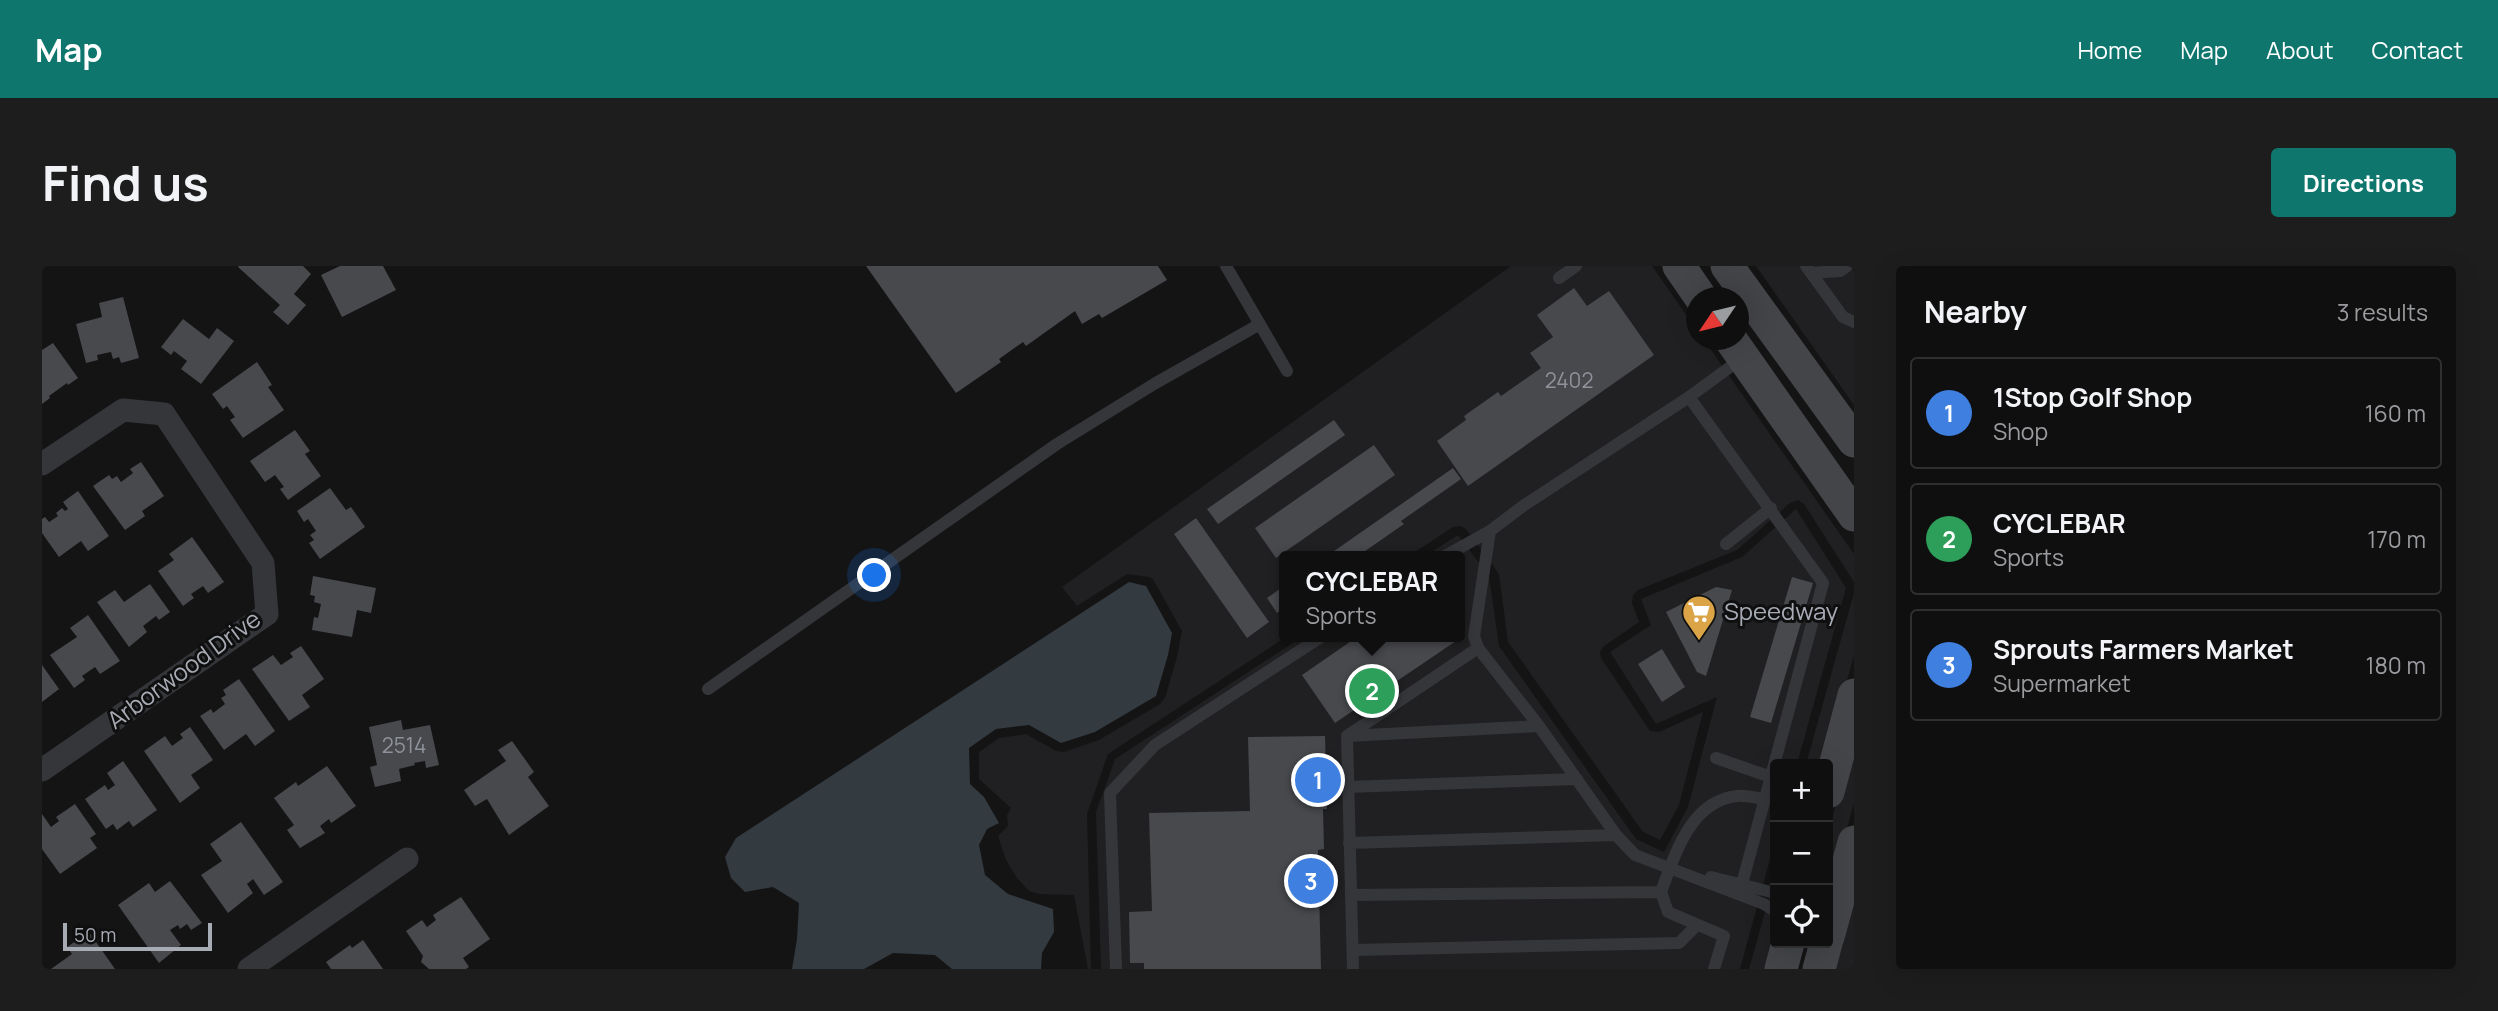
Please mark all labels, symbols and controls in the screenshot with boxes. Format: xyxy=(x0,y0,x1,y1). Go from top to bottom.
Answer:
text: Map xyxy=(35,27,103,72)
text: Home xyxy=(2077,33,2142,66)
text: Map xyxy=(2180,33,2228,66)
text: About xyxy=(2266,33,2334,66)
text: Contact xyxy=(2372,33,2463,66)
button: Directions xyxy=(2271,148,2456,217)
text: Find us xyxy=(42,149,209,216)
north arrow xyxy=(1686,287,1749,350)
text: Nearby xyxy=(1924,291,2027,332)
text: 3 results xyxy=(2337,296,2428,328)
house number: 2402 xyxy=(1545,366,1593,394)
text: 1Stop Golf Shop xyxy=(1993,379,2192,415)
text: 1 xyxy=(1944,397,1954,429)
text: 160 m xyxy=(2365,397,2426,429)
text: Shop xyxy=(1993,415,2048,447)
text: CYCLEBAR xyxy=(1993,505,2126,541)
text: 2 xyxy=(1942,523,1956,555)
text: 170 m xyxy=(2367,523,2426,555)
text: Sports xyxy=(1993,541,2064,573)
popup xyxy=(1279,551,1465,642)
your location xyxy=(857,558,891,592)
text: CYCLEBAR xyxy=(1306,563,1438,599)
supermarket icon: Speedway xyxy=(1680,593,1718,642)
place label: Speedway xyxy=(1724,594,1839,627)
text: Sports xyxy=(1306,599,1377,631)
street label: Arborwood Drive xyxy=(100,602,267,736)
text: Sprouts Farmers Market xyxy=(1993,631,2294,667)
text: 3 xyxy=(1942,649,1956,681)
text: 180 m xyxy=(2366,649,2426,681)
pin: 2 xyxy=(1349,665,1395,717)
text: Supermarket xyxy=(1993,667,2131,699)
house number: 2514 xyxy=(382,731,426,759)
pin: 1 xyxy=(1295,754,1341,806)
map controls xyxy=(1770,759,1833,948)
button: + xyxy=(1770,759,1833,822)
button: − xyxy=(1770,822,1833,885)
pin: 3 xyxy=(1288,855,1334,907)
button: locate xyxy=(1770,885,1833,948)
scale bar xyxy=(63,920,212,952)
text: 50 m xyxy=(74,922,116,948)

